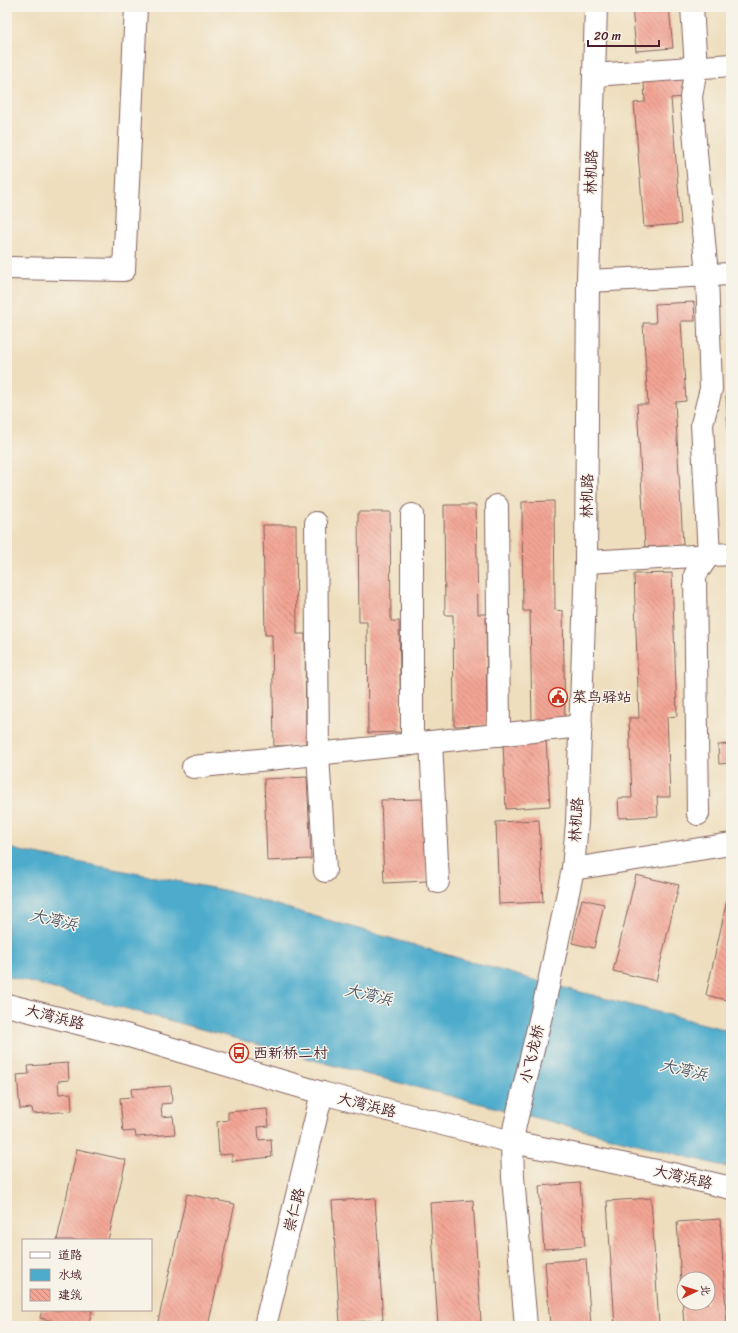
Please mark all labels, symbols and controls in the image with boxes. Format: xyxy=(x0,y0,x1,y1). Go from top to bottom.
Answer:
scale bar xyxy=(588,22,659,48)
text: 20 m xyxy=(594,25,621,47)
street label: 林机路 xyxy=(577,149,605,195)
street label: 林机路 xyxy=(574,473,600,519)
place label: 菜鸟驿站 xyxy=(572,684,632,710)
public building icon: 菜鸟驿站 xyxy=(547,686,569,708)
street label: 林机路 xyxy=(561,797,591,843)
water label: 大湾浜 xyxy=(27,900,82,939)
water label: 大湾浜 xyxy=(342,975,397,1014)
street label: 大湾浜路 xyxy=(23,997,87,1037)
street label: 小飞龙桥 xyxy=(513,1022,551,1086)
place label: 西新桥二村 xyxy=(253,1040,328,1066)
bus stop icon: 西新桥二村 xyxy=(228,1042,250,1064)
water label: 大湾浜 xyxy=(657,1050,712,1089)
street label: 大湾浜路 xyxy=(335,1085,399,1125)
street label: 大湾浜路 xyxy=(651,1158,715,1196)
street label: 崇仁路 xyxy=(276,1185,312,1235)
legend xyxy=(22,1239,152,1311)
text: 道路 xyxy=(58,1244,82,1266)
text: 水域 xyxy=(58,1264,82,1286)
north arrow xyxy=(676,1271,716,1311)
text: 建筑 xyxy=(58,1284,82,1306)
text: 北 xyxy=(696,1284,715,1296)

